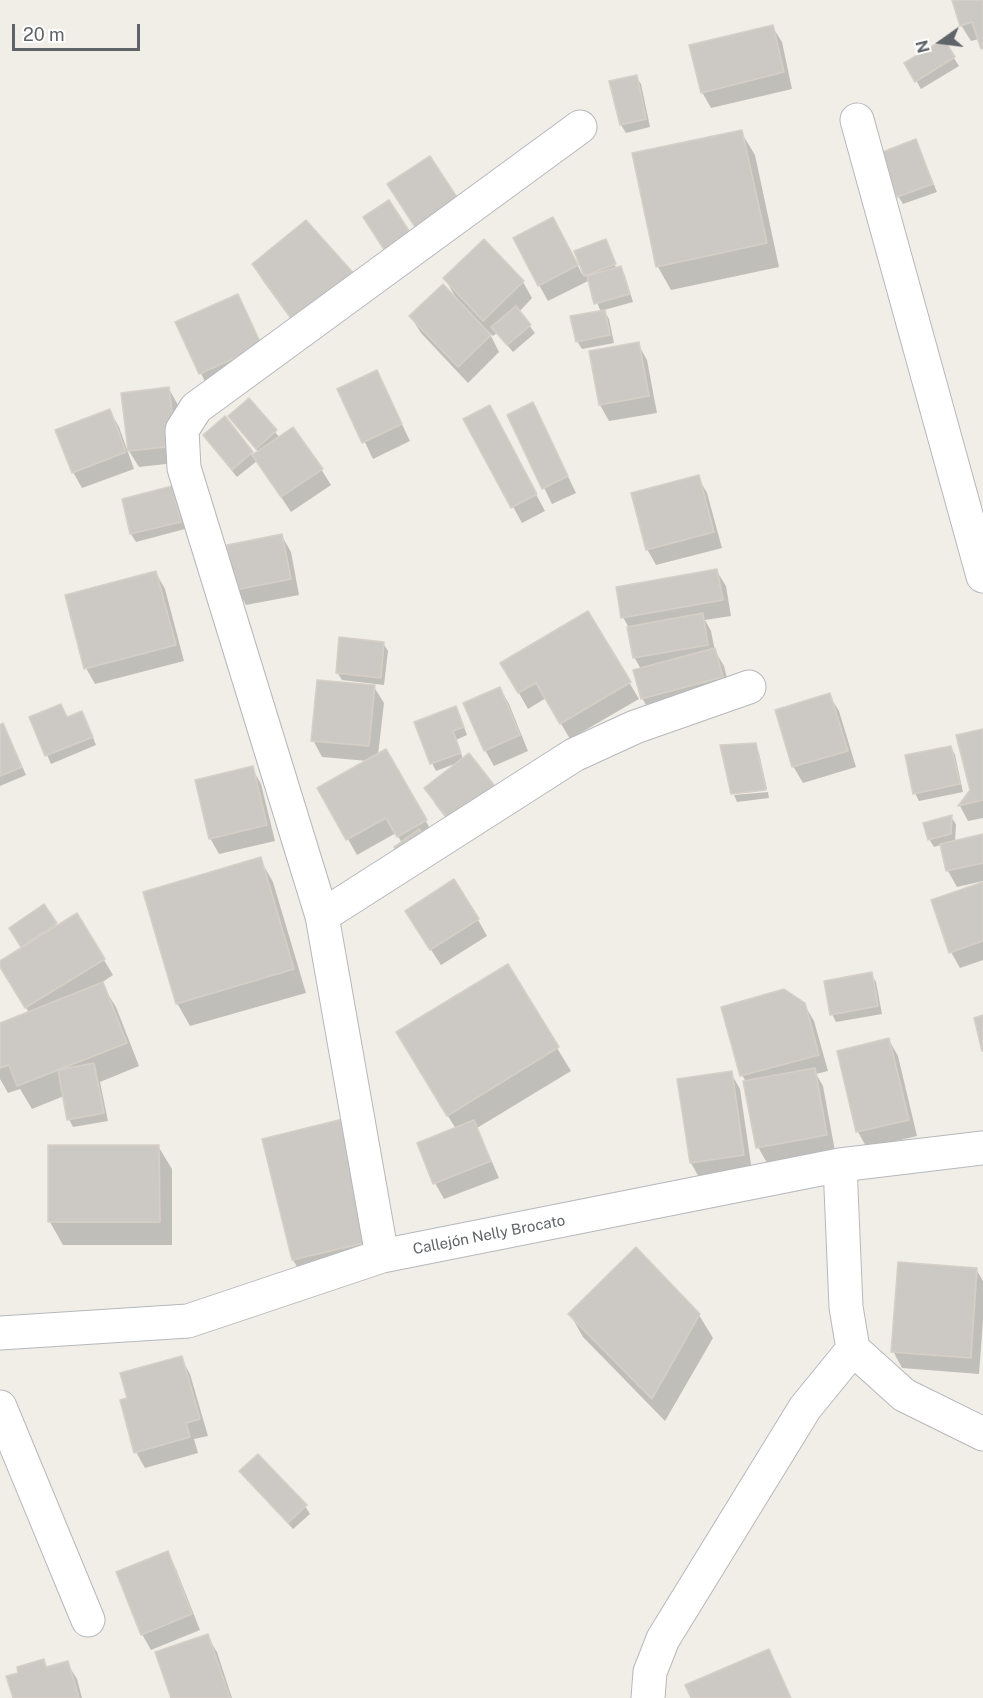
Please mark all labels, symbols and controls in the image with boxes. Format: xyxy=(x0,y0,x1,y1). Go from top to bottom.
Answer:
scale bar xyxy=(15,12,142,50)
north arrow xyxy=(911,12,971,72)
text: 20 m xyxy=(23,24,65,45)
text: N xyxy=(912,38,934,55)
street label: Callejón Nelly Brocato xyxy=(411,1211,567,1259)

